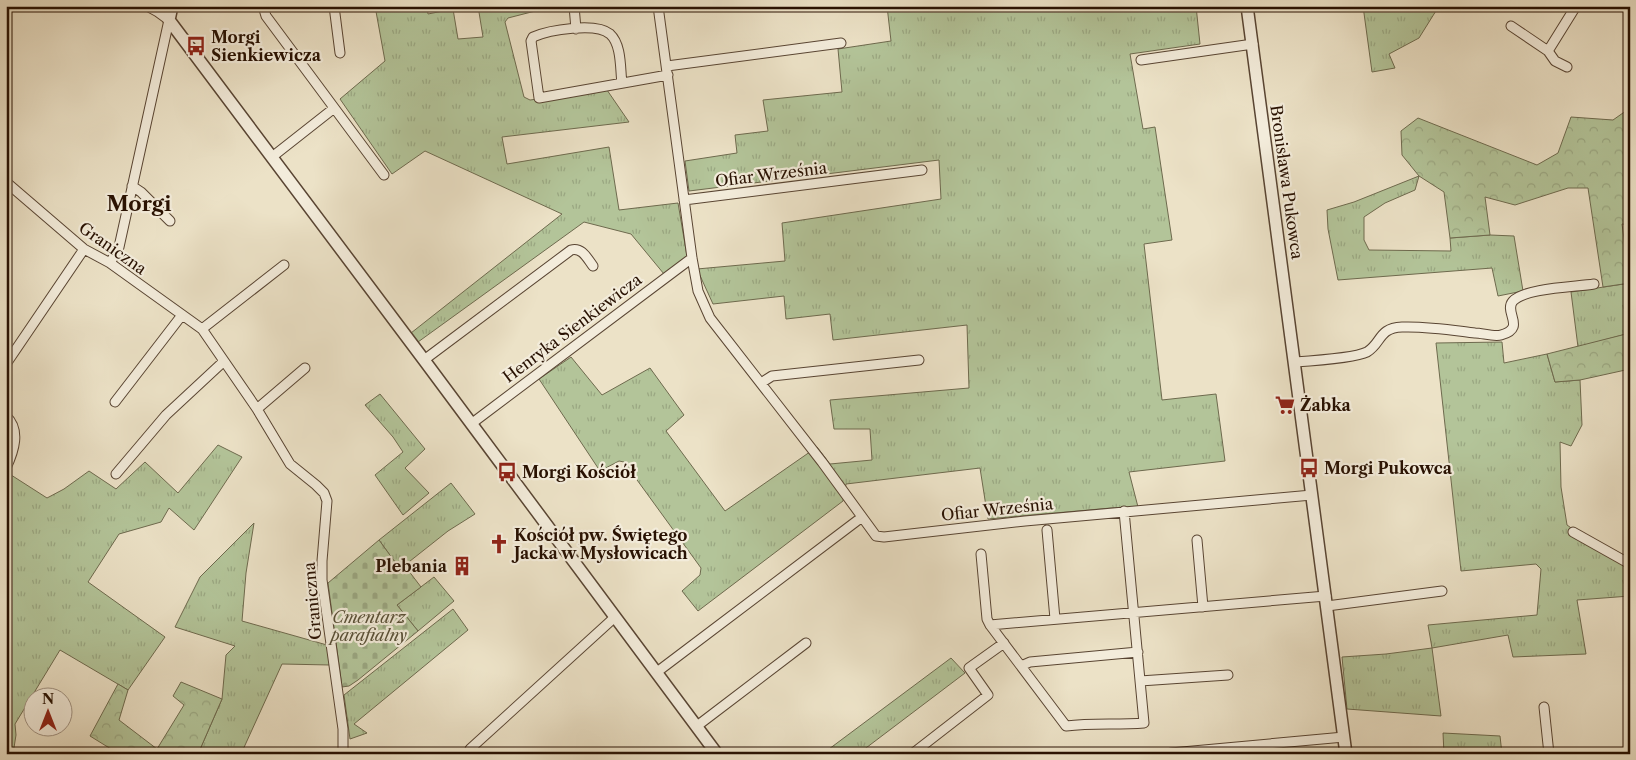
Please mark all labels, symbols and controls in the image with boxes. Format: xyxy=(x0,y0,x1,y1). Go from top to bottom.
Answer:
place label: Morgi Sienkiewicza xyxy=(211,27,322,65)
bus stop icon: Morgi Sienkiewicza xyxy=(185,35,207,57)
street label: Bronisława Pukowca xyxy=(1266,104,1308,261)
street label: Ofiar Września xyxy=(714,157,829,191)
district label: Morgi xyxy=(107,191,172,216)
street label: Graniczna xyxy=(75,217,151,279)
street label: Henryka Sienkiewicza xyxy=(499,269,646,387)
supermarket icon: Żabka xyxy=(1274,394,1296,416)
place label: Żabka xyxy=(1300,395,1352,415)
bus stop icon: Morgi Pukowca xyxy=(1298,457,1320,479)
place label: Morgi Pukowca xyxy=(1324,458,1453,478)
bus stop icon: Morgi Kościół xyxy=(496,461,518,483)
place label: Morgi Kościół xyxy=(522,462,636,482)
street label: Ofiar Września xyxy=(940,493,1055,525)
place label: Kościół pw. Świętego Jacka w Mysłowicach xyxy=(511,525,688,563)
church icon: Kościół pw. Świętego Jacka w Mysłowicach xyxy=(488,533,510,555)
building icon: Plebania xyxy=(451,555,473,577)
place label: Plebania xyxy=(375,556,448,576)
street label: Graniczna xyxy=(299,561,325,641)
park label: Cmentarz parafialny xyxy=(327,607,407,645)
north arrow xyxy=(22,688,72,738)
text: N xyxy=(42,690,54,708)

